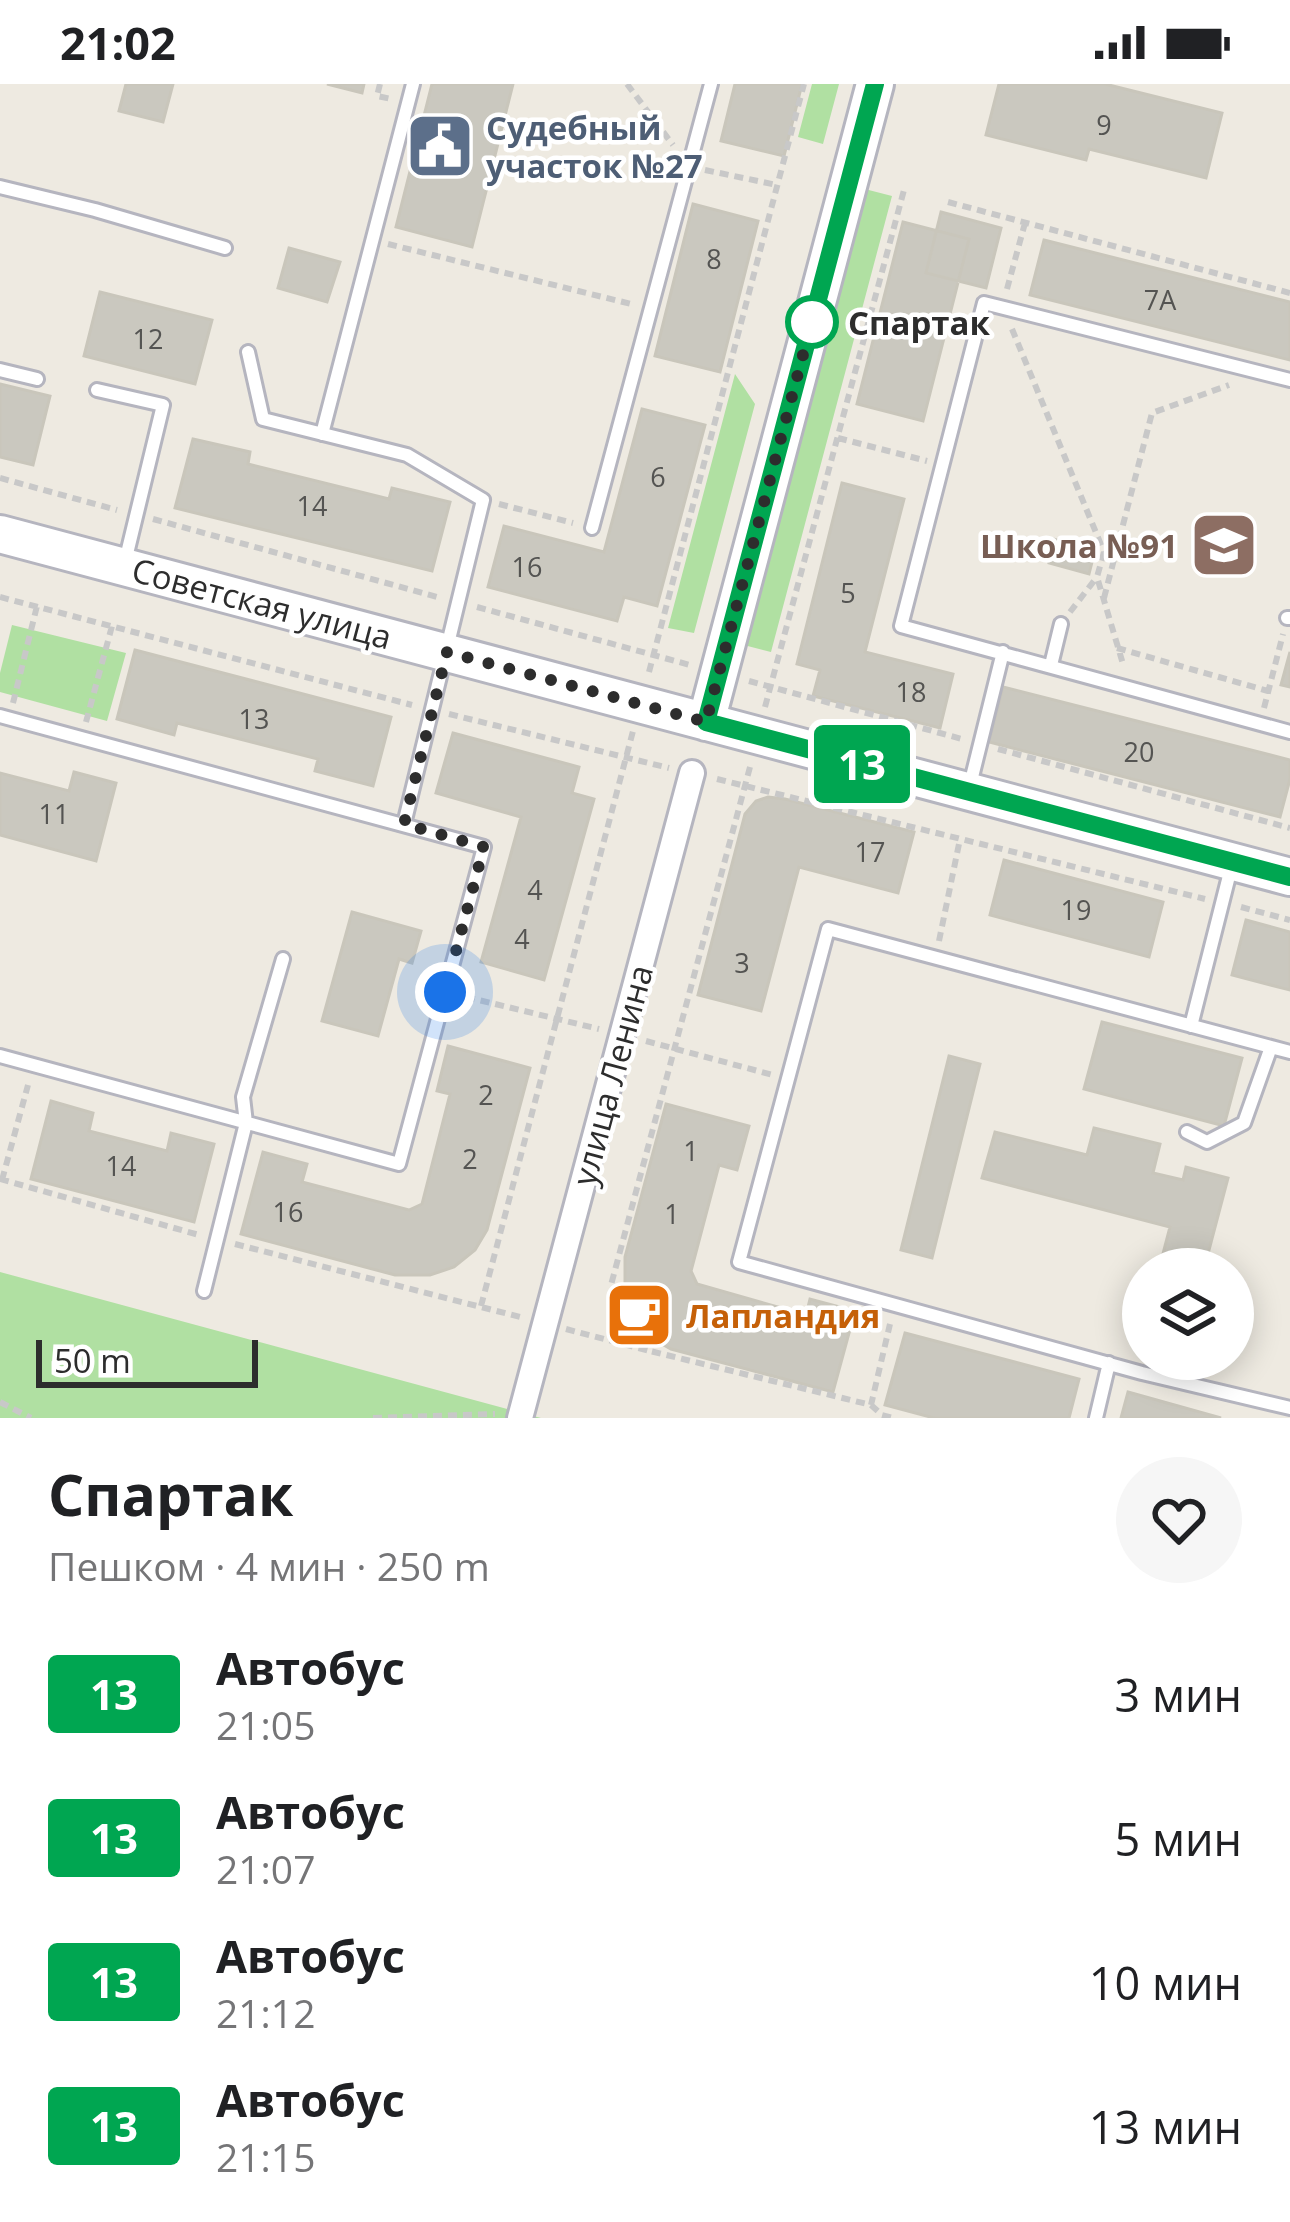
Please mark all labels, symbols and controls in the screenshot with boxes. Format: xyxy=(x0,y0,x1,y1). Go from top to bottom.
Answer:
text: 21:02 xyxy=(60,12,176,73)
place label: Судебный участок №27 xyxy=(486,105,703,188)
house number: 9 xyxy=(1096,106,1112,143)
public building icon: Судебный участок №27 xyxy=(405,111,475,181)
house number: 8 xyxy=(706,240,722,277)
house number: 7А xyxy=(1144,281,1177,318)
marker: Спартак xyxy=(787,297,837,347)
place label: Спартак xyxy=(848,300,991,345)
house number: 12 xyxy=(133,320,163,357)
house number: 6 xyxy=(650,458,666,495)
house number: 14 xyxy=(297,487,327,524)
school or university icon: Школа №91 xyxy=(1189,510,1259,580)
place label: Школа №91 xyxy=(980,523,1178,568)
street label: Советская улица xyxy=(127,547,397,659)
house number: 16 xyxy=(512,548,542,585)
house number: 5 xyxy=(840,574,856,611)
house number: 18 xyxy=(896,673,926,710)
house number: 13 xyxy=(239,700,269,737)
line badge: 13 xyxy=(808,725,916,803)
house number: 20 xyxy=(1124,733,1154,770)
text: 13 xyxy=(838,735,886,792)
house number: 11 xyxy=(39,795,69,832)
house number: 17 xyxy=(855,833,885,870)
house number: 4 xyxy=(527,871,543,908)
house number: 19 xyxy=(1061,891,1091,928)
house number: 4 xyxy=(514,920,530,957)
house number: 3 xyxy=(734,944,750,981)
street label: улица Ленина xyxy=(561,960,663,1190)
your location xyxy=(415,962,475,1022)
house number: 2 xyxy=(478,1076,494,1113)
house number: 1 xyxy=(683,1132,699,1169)
house number: 2 xyxy=(462,1140,478,1177)
house number: 14 xyxy=(106,1147,136,1184)
house number: 16 xyxy=(273,1193,303,1230)
house number: 1 xyxy=(664,1195,680,1232)
map controls xyxy=(1122,1248,1254,1380)
button: layers xyxy=(1122,1248,1254,1380)
cafe icon: Лапландия xyxy=(604,1280,674,1350)
place label: Лапландия xyxy=(686,1293,880,1338)
scale bar xyxy=(36,1334,258,1387)
text: 50 m xyxy=(54,1338,131,1383)
text: Спартак xyxy=(48,1455,293,1533)
button: heart xyxy=(1116,1457,1242,1583)
text: Пешком · 4 мин · 250 m xyxy=(48,1539,490,1592)
text: Автобус xyxy=(216,1637,405,1698)
text: 3 мин xyxy=(1114,1664,1242,1725)
text: 13 xyxy=(90,1665,138,1722)
text: 21:05 xyxy=(216,1698,315,1751)
text: Автобус xyxy=(216,1781,405,1842)
text: 5 мин xyxy=(1114,1808,1242,1869)
text: 13 xyxy=(90,1809,138,1866)
text: 21:07 xyxy=(216,1842,315,1895)
text: Автобус xyxy=(216,1925,405,1986)
text: 10 мин xyxy=(1089,1952,1242,2013)
text: 13 xyxy=(90,1953,138,2010)
text: 21:12 xyxy=(216,1986,315,2039)
text: Автобус xyxy=(216,2069,405,2130)
text: 13 мин xyxy=(1089,2096,1242,2157)
text: 13 xyxy=(90,2097,138,2154)
text: 21:15 xyxy=(216,2130,315,2183)

